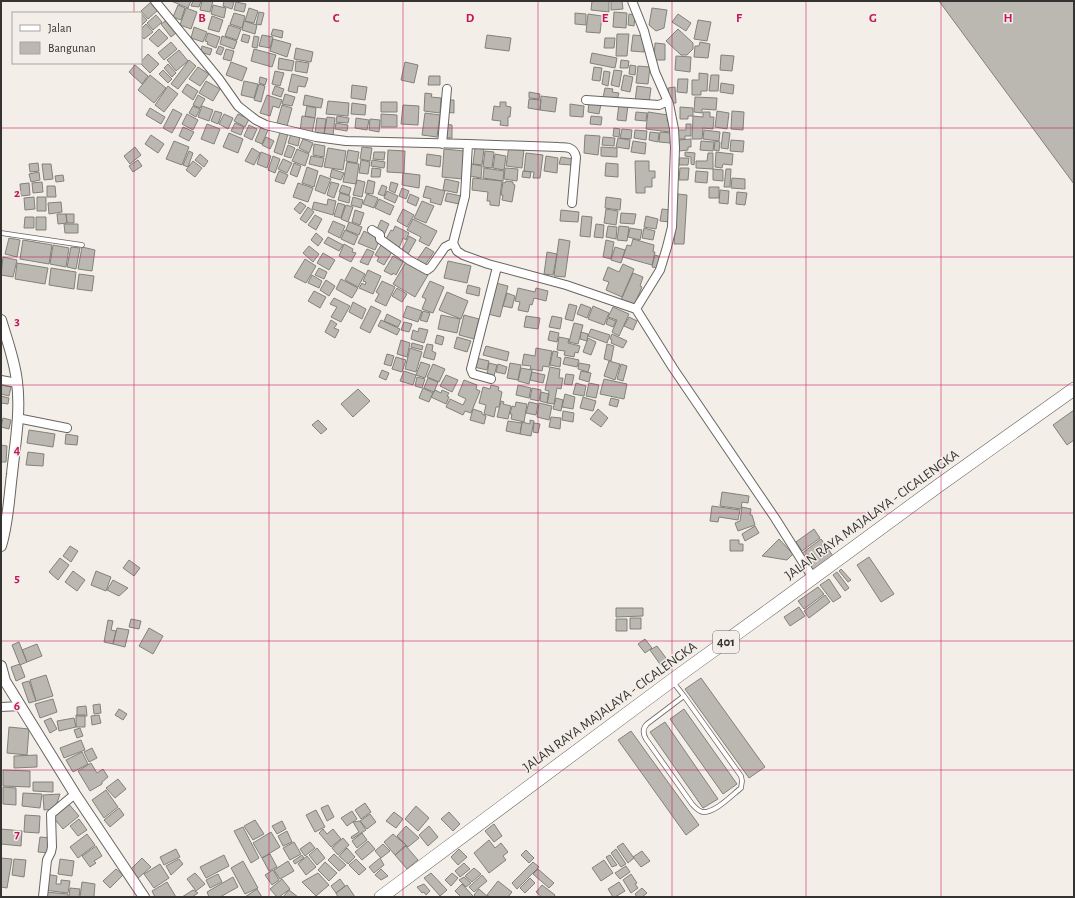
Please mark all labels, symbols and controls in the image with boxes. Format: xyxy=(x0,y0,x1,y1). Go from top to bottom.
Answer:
legend xyxy=(12,12,142,64)
text: B xyxy=(198,12,206,25)
text: C xyxy=(333,12,340,25)
text: D xyxy=(466,12,475,25)
text: E xyxy=(602,12,609,25)
text: F xyxy=(736,12,743,25)
text: G xyxy=(869,12,877,25)
text: H xyxy=(1003,12,1013,25)
text: Jalan xyxy=(48,22,72,34)
text: Bangunan xyxy=(48,42,96,54)
text: 2 xyxy=(14,187,20,200)
text: 3 xyxy=(14,315,20,328)
text: 4 xyxy=(14,444,21,457)
street label: JALAN RAYA MAJALAYA - CICALENGKA xyxy=(782,447,962,583)
text: 5 xyxy=(14,572,20,585)
road number: 401 xyxy=(713,631,739,653)
street label: JALAN RAYA MAJALAYA - CICALENGKA xyxy=(520,639,700,775)
text: 6 xyxy=(14,700,20,713)
text: 7 xyxy=(14,828,20,841)

